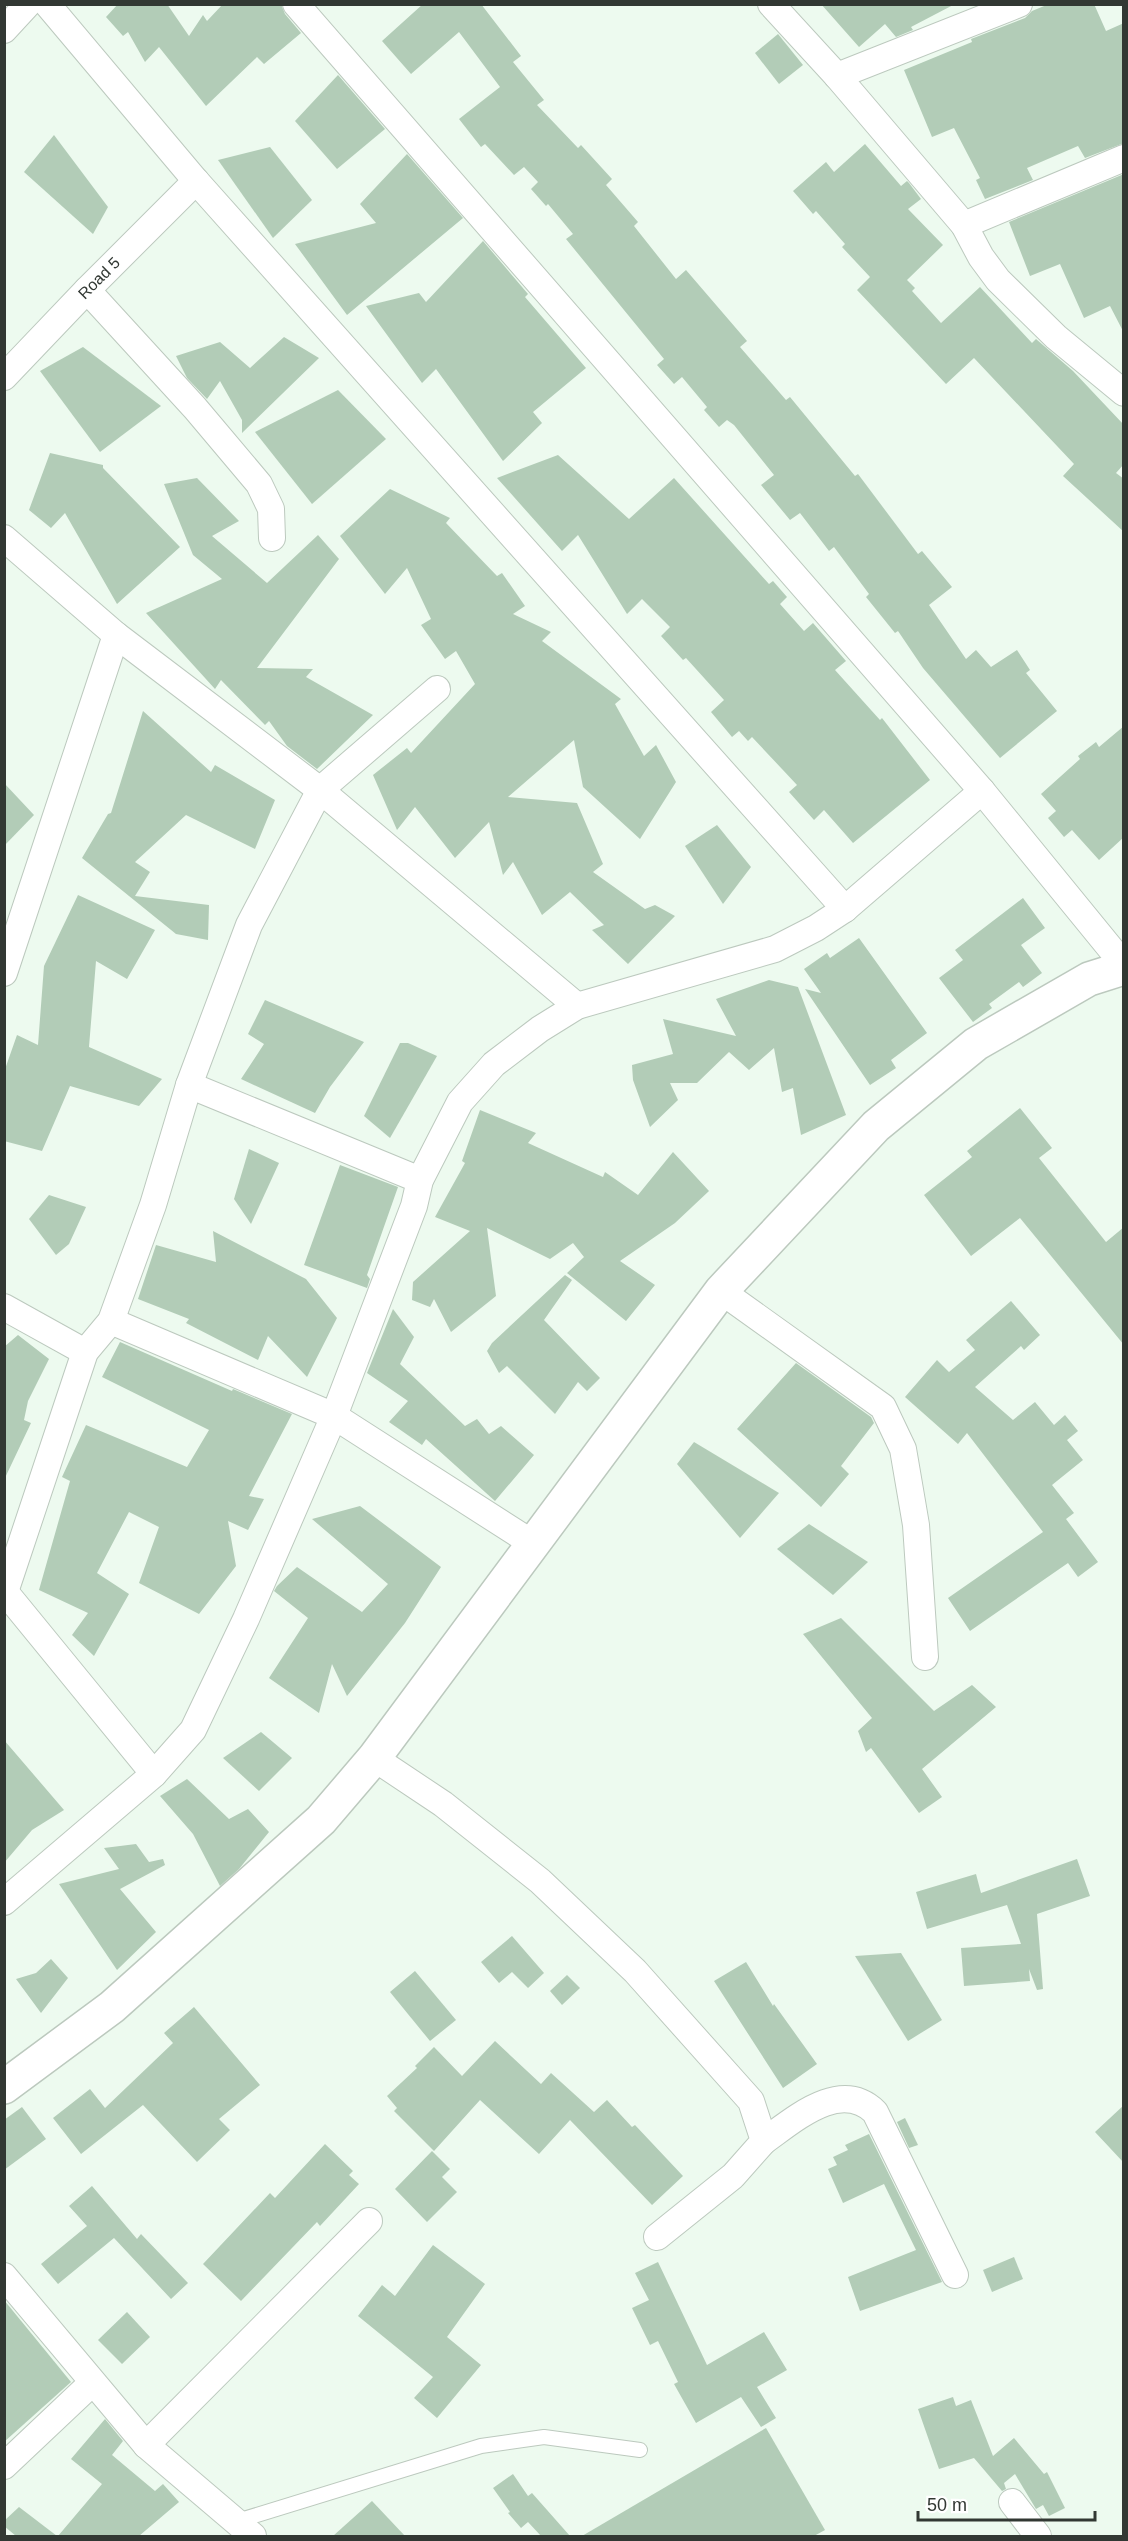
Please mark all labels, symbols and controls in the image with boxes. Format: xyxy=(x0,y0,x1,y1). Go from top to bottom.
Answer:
street label: Road 5 xyxy=(75,254,123,302)
scale bar xyxy=(918,2484,1095,2522)
text: 50 m xyxy=(927,2495,967,2515)

